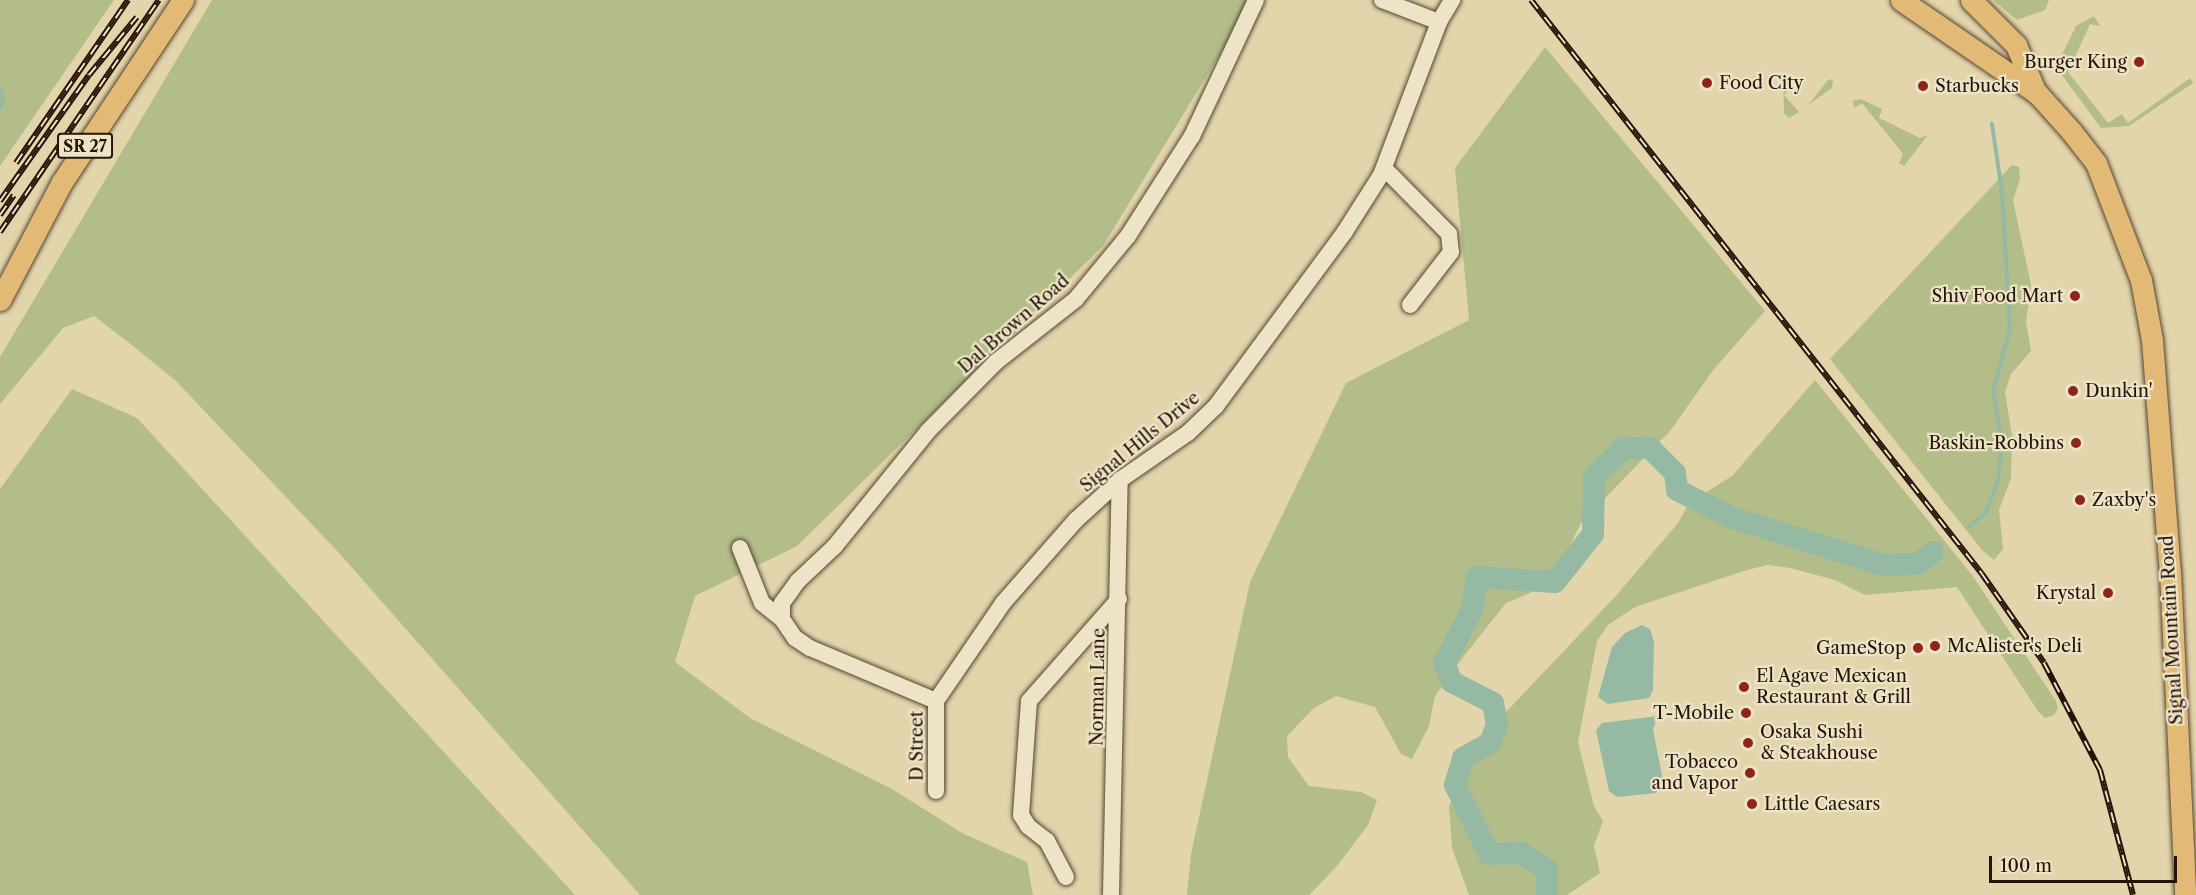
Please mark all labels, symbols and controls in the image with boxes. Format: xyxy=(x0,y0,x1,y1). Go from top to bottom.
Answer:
place label: Burger King xyxy=(2024,51,2127,73)
marker: Burger King xyxy=(2132,55,2146,69)
place label: Food City xyxy=(1719,72,1804,94)
place label: Starbucks xyxy=(1935,75,2019,97)
marker: Food City xyxy=(1700,76,1714,90)
marker: Starbucks xyxy=(1916,79,1930,93)
road number: SR 27 xyxy=(56,133,113,159)
street label: Dal Brown Road xyxy=(954,270,1074,378)
place label: Shiv Food Mart xyxy=(1931,285,2063,307)
marker: Shiv Food Mart xyxy=(2068,289,2082,303)
place label: Dunkin' xyxy=(2085,380,2153,402)
marker: Dunkin' xyxy=(2066,384,2080,398)
street label: Signal Hills Drive xyxy=(1076,387,1204,497)
place label: Baskin-Robbins xyxy=(1928,432,2064,454)
marker: Baskin-Robbins xyxy=(2069,436,2083,450)
place label: Zaxby's xyxy=(2092,489,2156,511)
marker: Zaxby's xyxy=(2073,493,2087,507)
street label: Signal Mountain Road xyxy=(2156,535,2188,725)
place label: Krystal xyxy=(2036,582,2096,604)
marker: Krystal xyxy=(2101,586,2115,600)
street label: Norman Lane xyxy=(1086,628,1110,746)
place label: McAlister's Deli xyxy=(1947,635,2082,657)
place label: GameStop xyxy=(1816,637,1906,659)
marker: McAlister's Deli xyxy=(1928,639,1942,653)
marker: GameStop xyxy=(1911,641,1925,655)
place label: El Agave Mexican Restaurant & Grill xyxy=(1756,666,1911,708)
marker: El Agave Mexican Restaurant & Grill xyxy=(1737,680,1751,694)
place label: T-Mobile xyxy=(1653,702,1734,724)
marker: T-Mobile xyxy=(1739,706,1753,720)
street label: D Street xyxy=(906,711,928,781)
place label: Osaka Sushi & Steakhouse xyxy=(1760,722,1878,764)
marker: Osaka Sushi & Steakhouse xyxy=(1741,736,1755,750)
place label: Tobacco and Vapor xyxy=(1651,752,1738,795)
marker: Tobacco and Vapor xyxy=(1743,766,1757,780)
place label: Little Caesars xyxy=(1764,793,1880,815)
marker: Little Caesars xyxy=(1745,797,1759,811)
scale bar xyxy=(1992,844,2180,882)
text: 100 m xyxy=(2000,855,2052,877)

